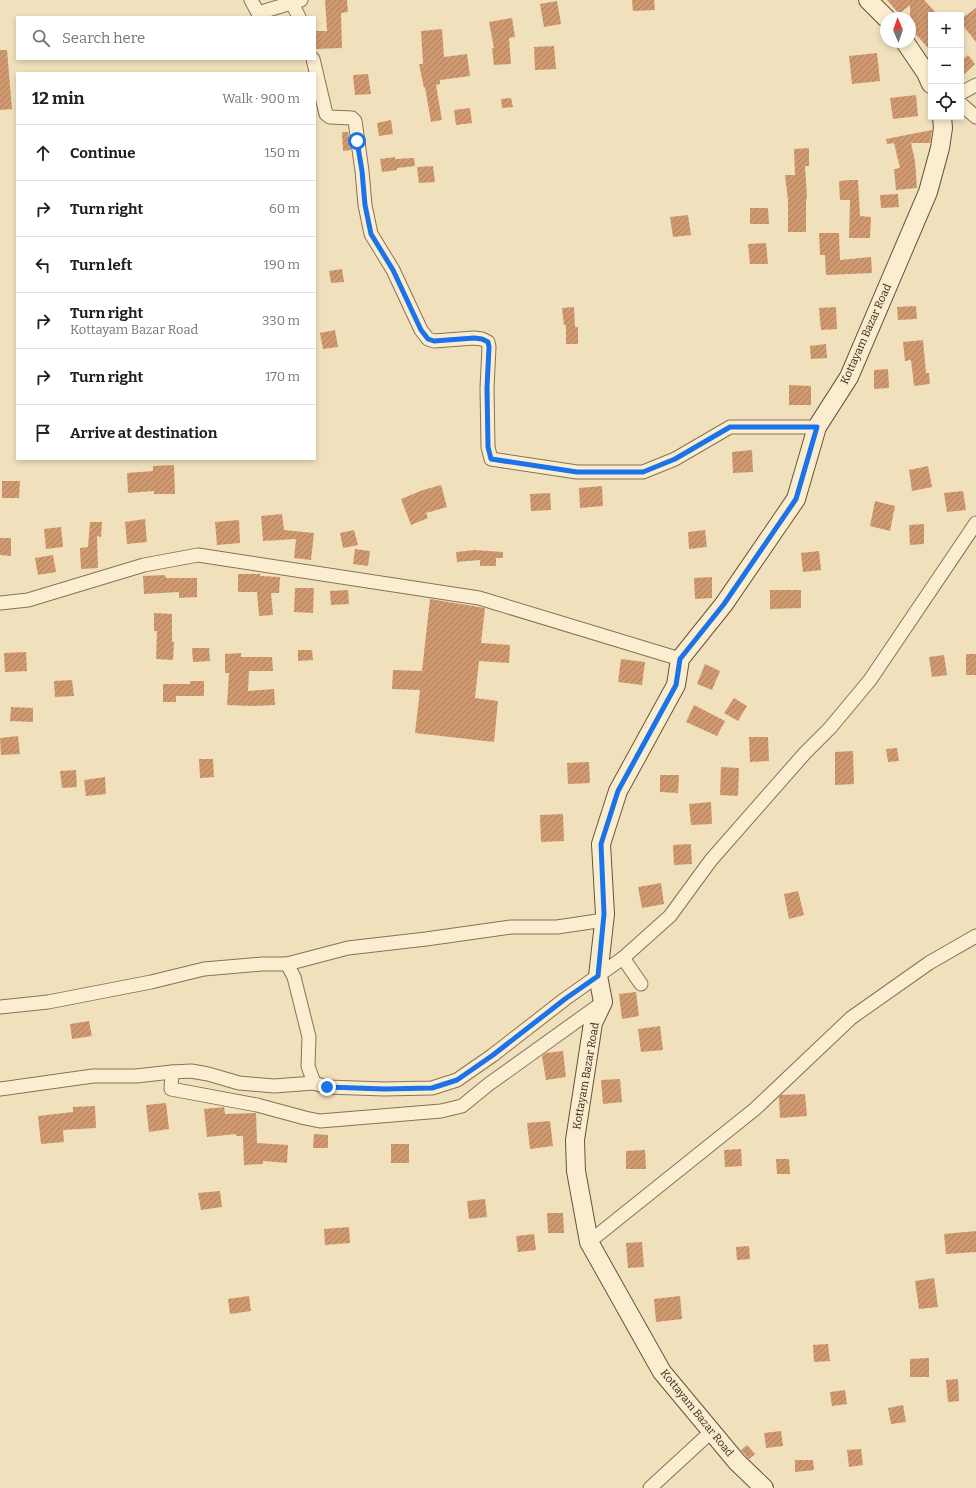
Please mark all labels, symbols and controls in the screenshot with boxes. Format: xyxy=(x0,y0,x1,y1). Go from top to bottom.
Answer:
north arrow xyxy=(880,12,916,48)
map controls xyxy=(928,12,964,120)
button: + xyxy=(928,12,964,48)
search box xyxy=(16,16,316,60)
icon: search xyxy=(30,27,52,49)
text: Search here xyxy=(62,29,145,47)
button: − xyxy=(928,48,964,84)
button: locate xyxy=(928,84,964,120)
text: 12 min xyxy=(32,88,85,109)
text: Walk · 900 m xyxy=(222,91,300,106)
route start xyxy=(348,132,366,150)
icon: ahead xyxy=(32,142,54,164)
text: Continue xyxy=(70,144,136,162)
text: 150 m xyxy=(264,145,300,160)
icon: right xyxy=(32,198,54,220)
text: Turn right xyxy=(70,200,143,218)
text: 60 m xyxy=(269,201,300,216)
icon: left xyxy=(32,254,54,276)
text: Turn left xyxy=(70,256,132,274)
text: 190 m xyxy=(264,257,300,272)
street label: Kottayam Bazar Road xyxy=(838,281,894,386)
text: Turn right xyxy=(70,304,143,322)
icon: right xyxy=(32,310,54,332)
text: 330 m xyxy=(262,313,300,328)
text: Kottayam Bazar Road xyxy=(70,322,198,337)
icon: right xyxy=(32,366,54,388)
text: Turn right xyxy=(70,368,143,386)
text: 170 m xyxy=(265,369,300,384)
icon: arrive xyxy=(32,422,54,444)
text: Arrive at destination xyxy=(70,424,217,442)
street label: Kottayam Bazar Road xyxy=(570,1021,602,1131)
route end xyxy=(318,1078,336,1096)
street label: Kottayam Bazar Road xyxy=(658,1367,737,1460)

